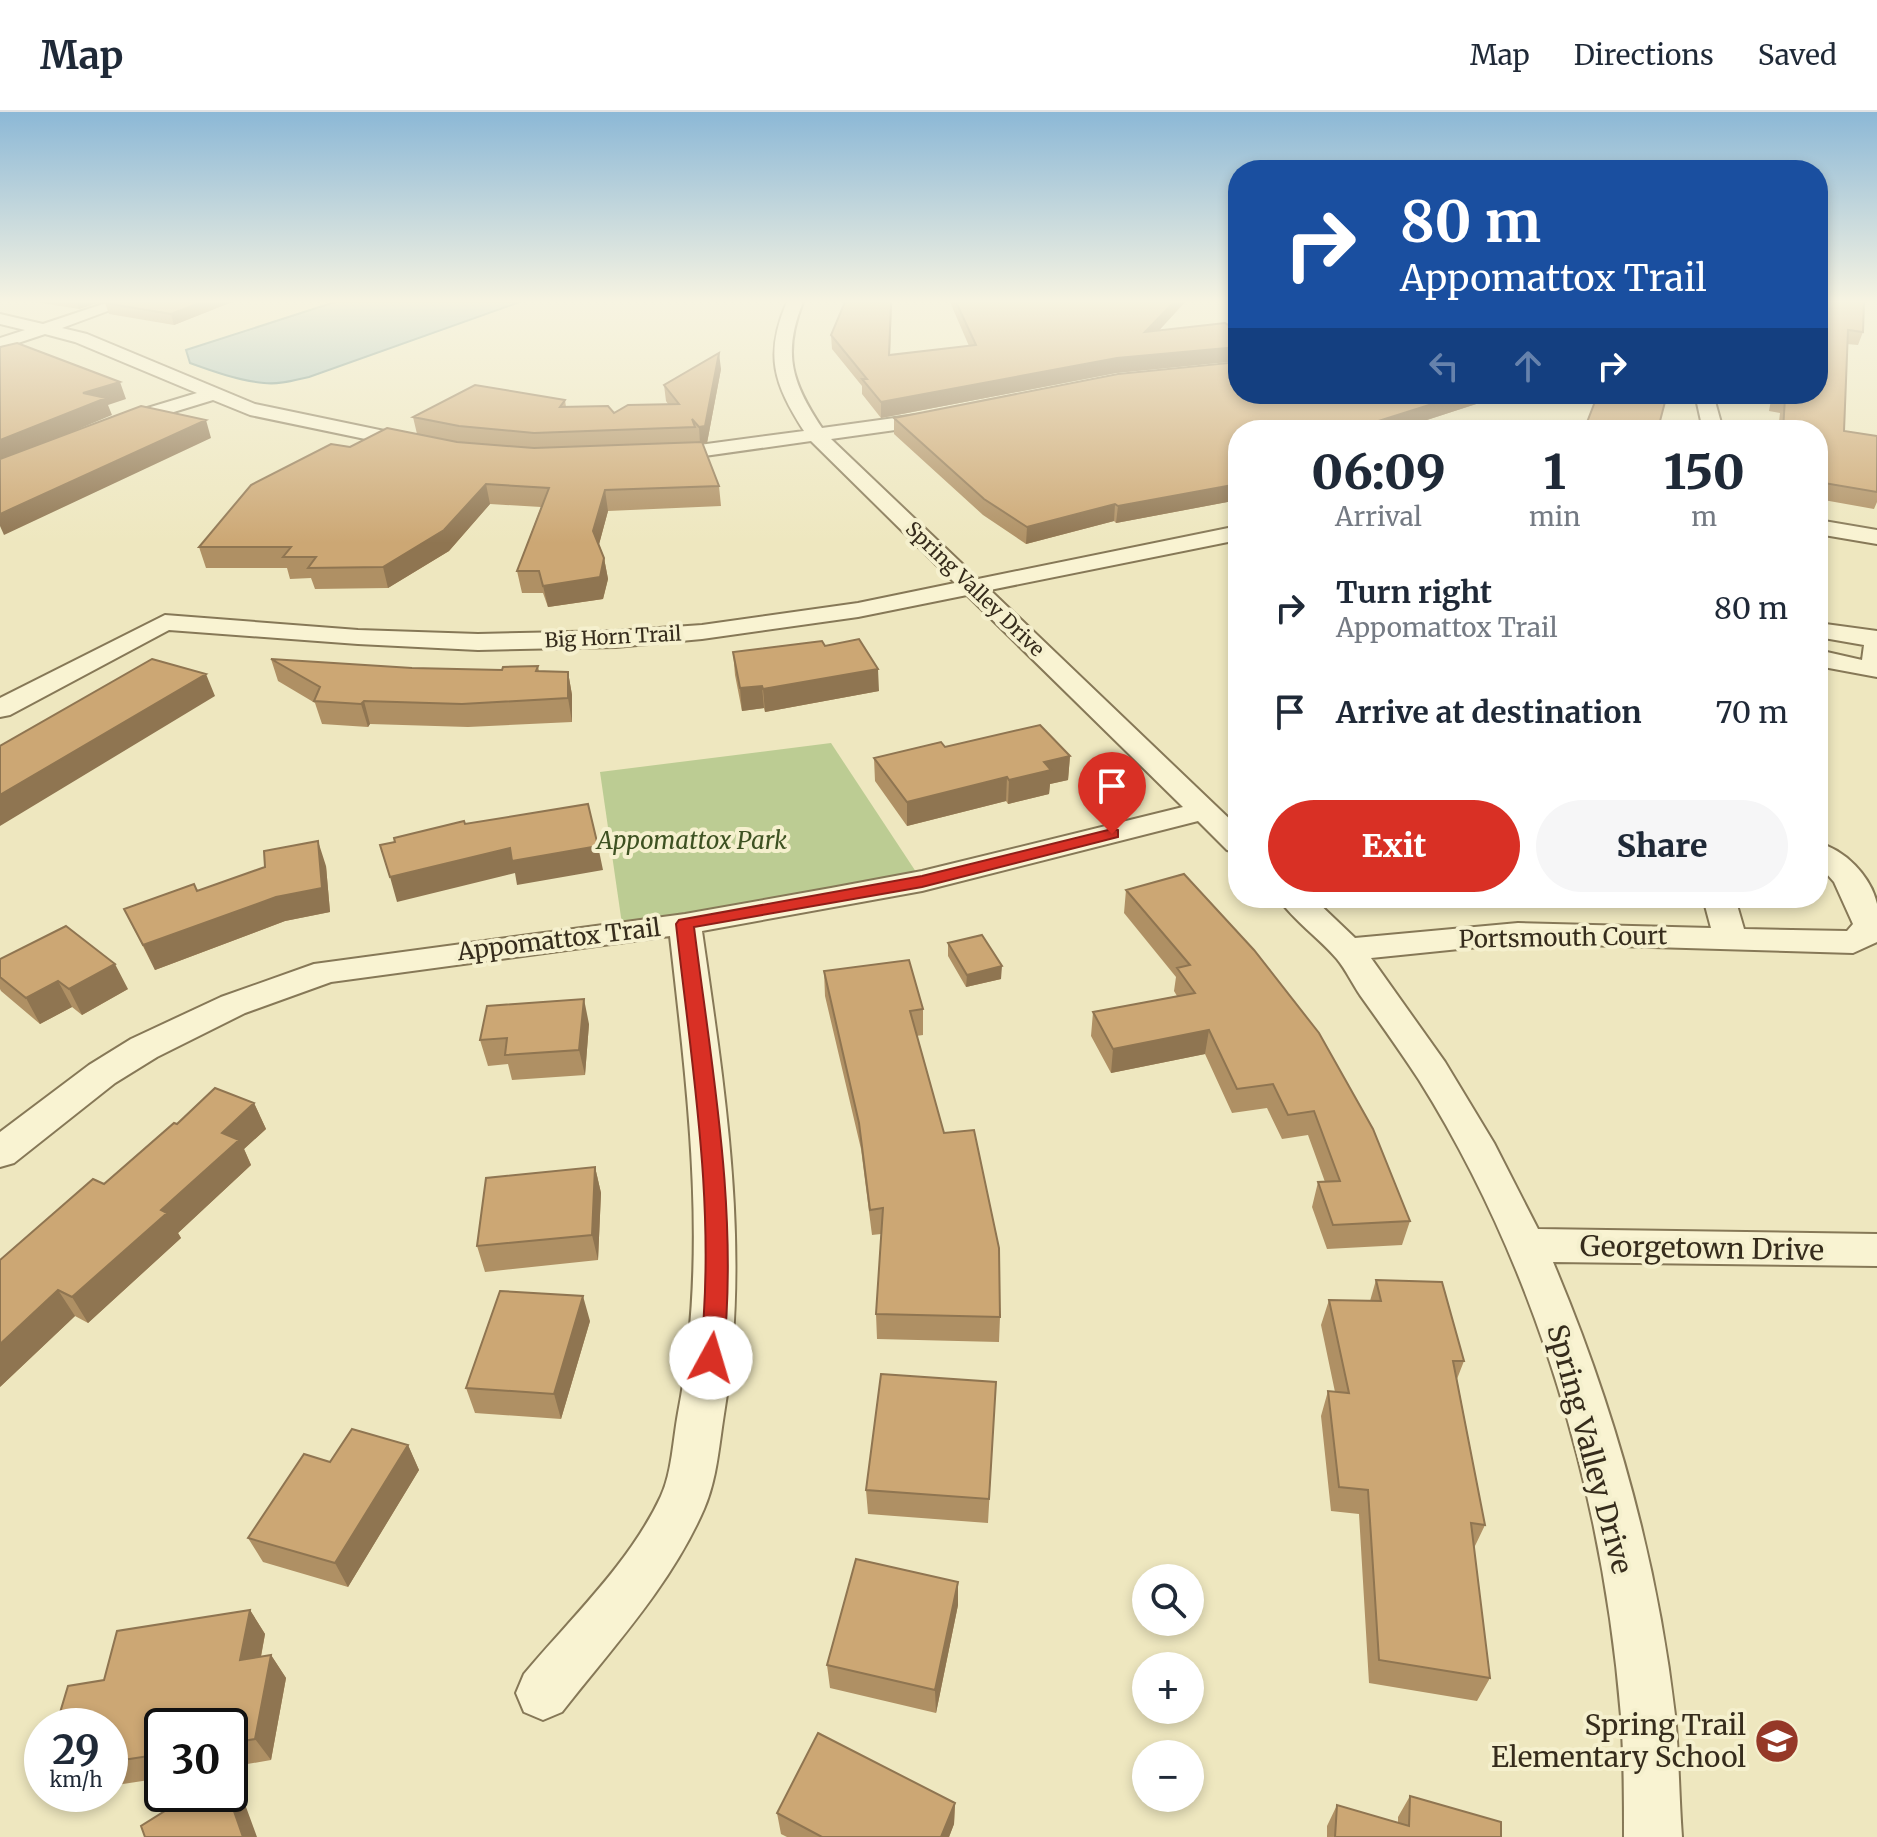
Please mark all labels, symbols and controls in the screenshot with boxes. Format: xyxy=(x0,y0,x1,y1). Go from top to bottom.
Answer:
text: Map xyxy=(40,32,124,79)
text: Map xyxy=(1470,37,1530,73)
text: Directions xyxy=(1574,37,1714,73)
text: Saved xyxy=(1758,37,1837,73)
text: 80 m xyxy=(1400,187,1541,257)
icon: right xyxy=(1268,192,1372,296)
text: Appomattox Trail xyxy=(1400,256,1707,301)
icon: left xyxy=(1422,344,1466,388)
icon: ahead xyxy=(1506,344,1550,388)
icon: right xyxy=(1590,344,1634,388)
text: 06:09 xyxy=(1311,442,1446,502)
text: 1 xyxy=(1544,442,1566,502)
text: 150 xyxy=(1664,442,1745,502)
text: Arrival xyxy=(1335,500,1422,533)
text: min xyxy=(1529,500,1581,533)
text: m xyxy=(1691,500,1717,533)
street label: Spring Valley Drive xyxy=(901,516,1050,661)
text: Turn right xyxy=(1336,573,1492,611)
icon: right xyxy=(1268,586,1312,630)
text: 80 m xyxy=(1714,589,1788,627)
text: Appomattox Trail xyxy=(1336,611,1558,644)
street label: Big Horn Trail xyxy=(544,620,682,653)
icon: arrive xyxy=(1268,690,1312,734)
text: Arrive at destination xyxy=(1336,693,1642,731)
text: 70 m xyxy=(1715,693,1788,731)
pin xyxy=(1078,752,1146,834)
icon: arrive xyxy=(1090,764,1134,808)
button: Exit xyxy=(1268,800,1520,892)
button: Share xyxy=(1536,800,1788,892)
park label: Appomattox Park xyxy=(595,825,787,856)
street label: Appomattox Trail xyxy=(455,912,662,967)
street label: Portsmouth Court xyxy=(1458,920,1668,955)
street label: Georgetown Drive xyxy=(1580,1228,1824,1268)
position arrow xyxy=(669,1316,753,1400)
street label: Spring Valley Drive xyxy=(1539,1320,1641,1578)
map controls xyxy=(1132,1564,1204,1812)
button: search xyxy=(1132,1564,1204,1636)
button: + xyxy=(1132,1652,1204,1724)
place label: Spring Trail Elementary School xyxy=(1491,1707,1746,1775)
speed limit sign: 30 xyxy=(144,1708,248,1812)
school or university icon: Spring Trail Elementary School xyxy=(1753,1717,1801,1765)
text: 29 xyxy=(52,1725,100,1775)
button: − xyxy=(1132,1740,1204,1812)
text: km/h xyxy=(50,1767,102,1792)

